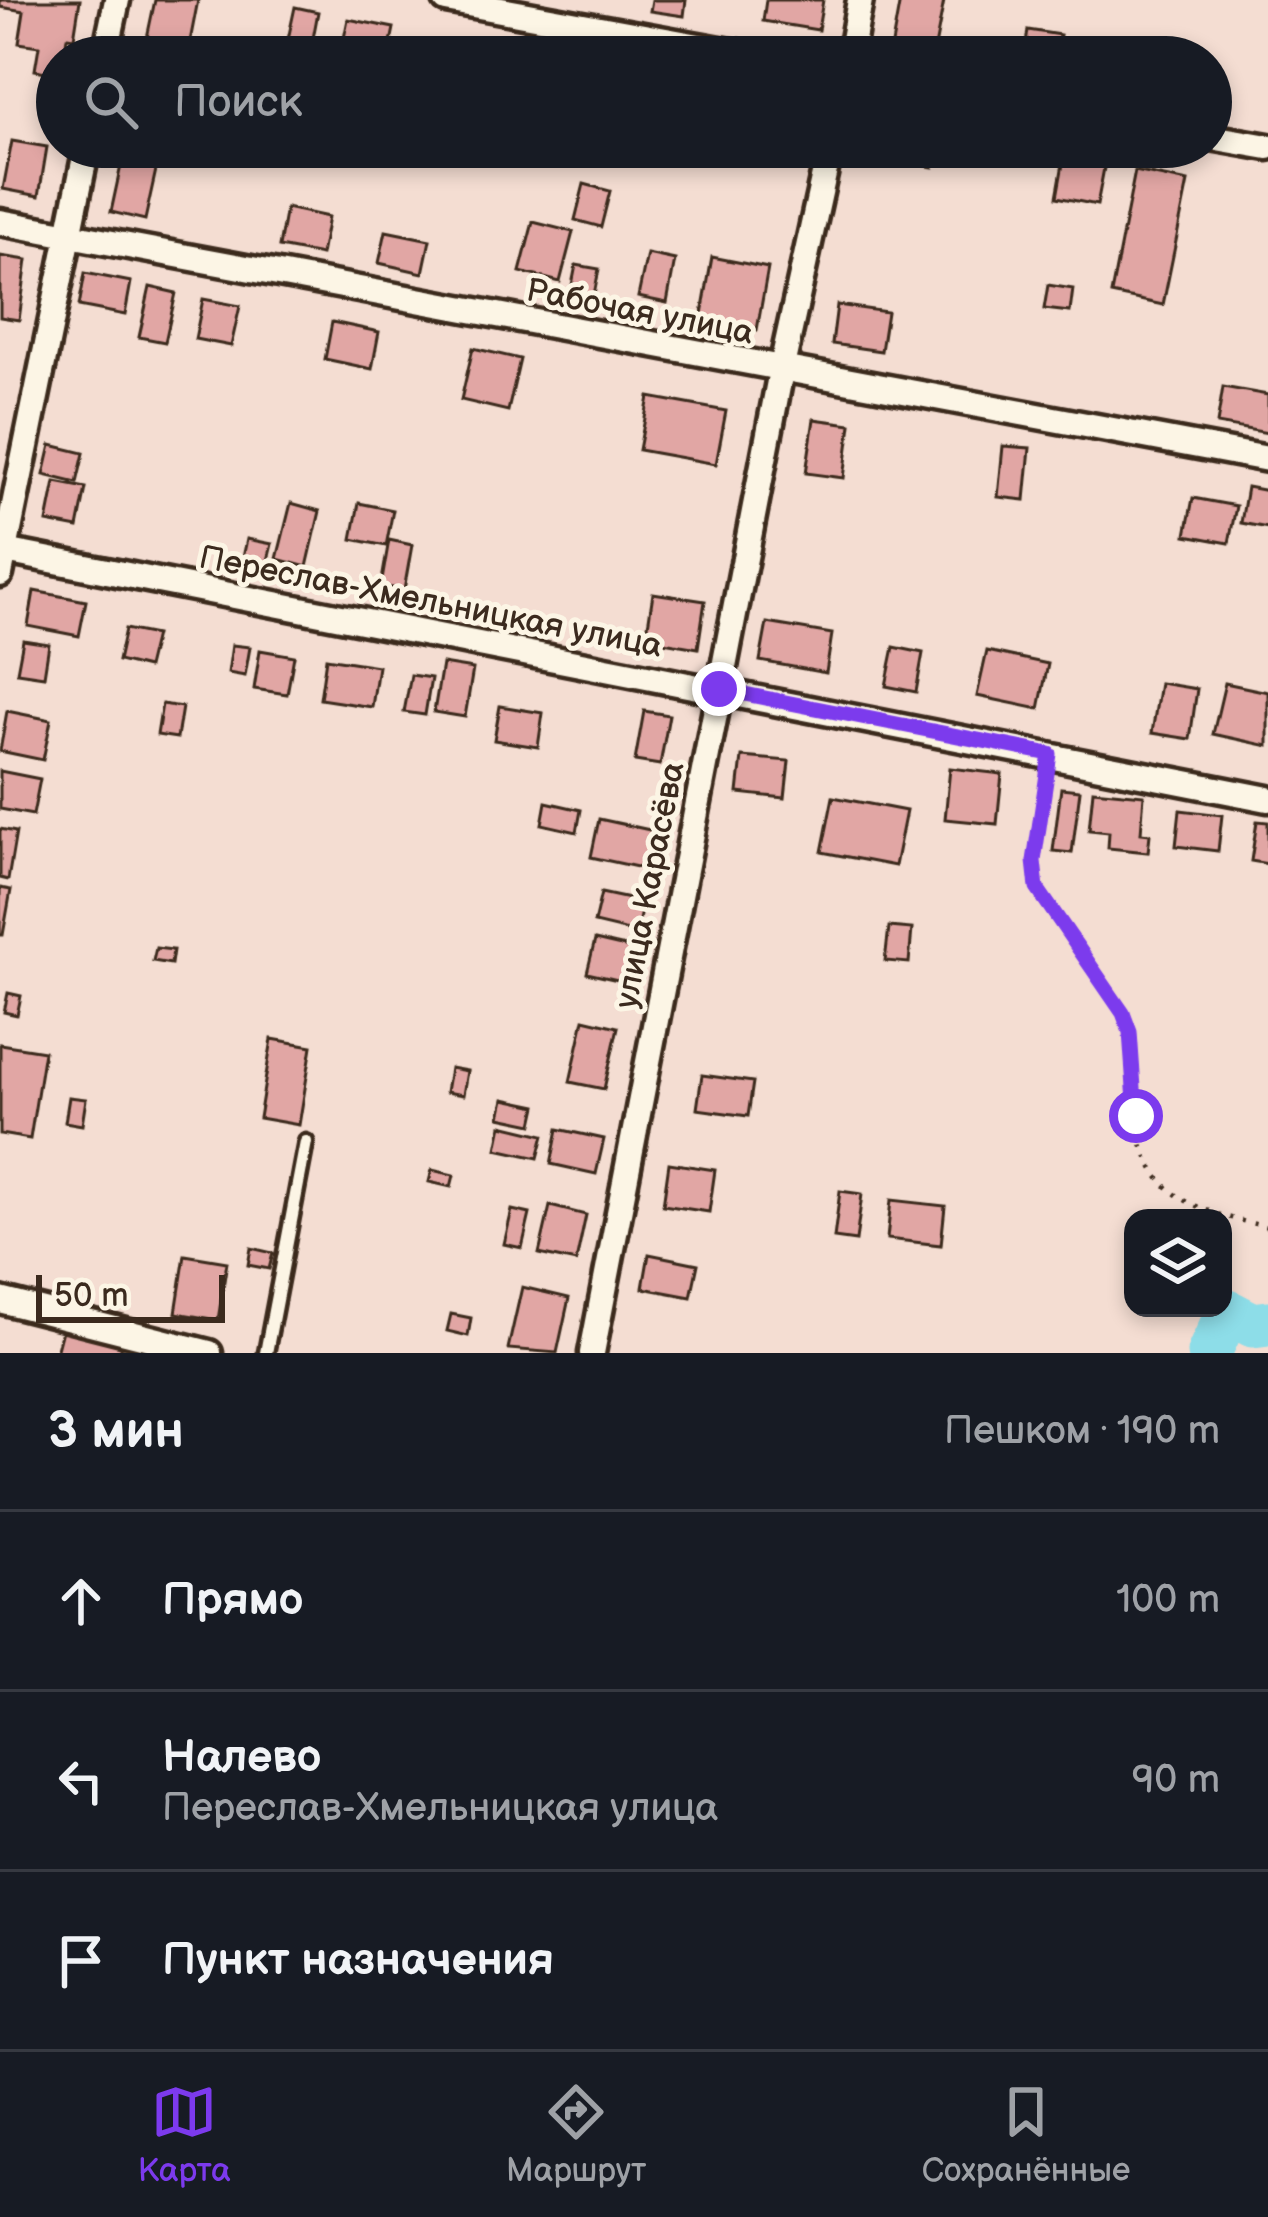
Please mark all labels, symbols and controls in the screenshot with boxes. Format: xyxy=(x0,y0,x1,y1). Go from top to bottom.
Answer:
search box xyxy=(36,36,1232,168)
icon: search xyxy=(78,69,144,135)
text: Поиск xyxy=(174,75,302,130)
street label: Рабочая улица xyxy=(523,270,757,354)
street label: Переслав-Хмельницкая улица xyxy=(196,537,665,666)
route end xyxy=(692,662,746,716)
street label: улица Карасёва xyxy=(606,759,693,1012)
route start xyxy=(1109,1089,1163,1143)
map controls xyxy=(1124,1209,1232,1317)
button: layers xyxy=(1124,1209,1232,1317)
scale bar xyxy=(36,1269,225,1322)
text: 50 m xyxy=(54,1276,129,1316)
text: 3 мин xyxy=(48,1401,184,1462)
text: Пешком · 190 m xyxy=(944,1408,1220,1455)
icon: ahead xyxy=(48,1568,114,1634)
text: Прямо xyxy=(162,1573,303,1628)
text: 100 m xyxy=(1116,1577,1220,1624)
text: Налево xyxy=(162,1730,321,1785)
icon: left xyxy=(48,1748,114,1814)
text: 90 m xyxy=(1132,1757,1220,1804)
text: Переслав-Хмельницкая улица xyxy=(162,1785,718,1832)
icon: arrive xyxy=(48,1928,114,1994)
text: Пункт назначения xyxy=(162,1933,554,1988)
tab: Карта xyxy=(138,2079,231,2191)
tab: Маршрут xyxy=(506,2079,646,2191)
tab: Сохранённые xyxy=(922,2079,1130,2191)

